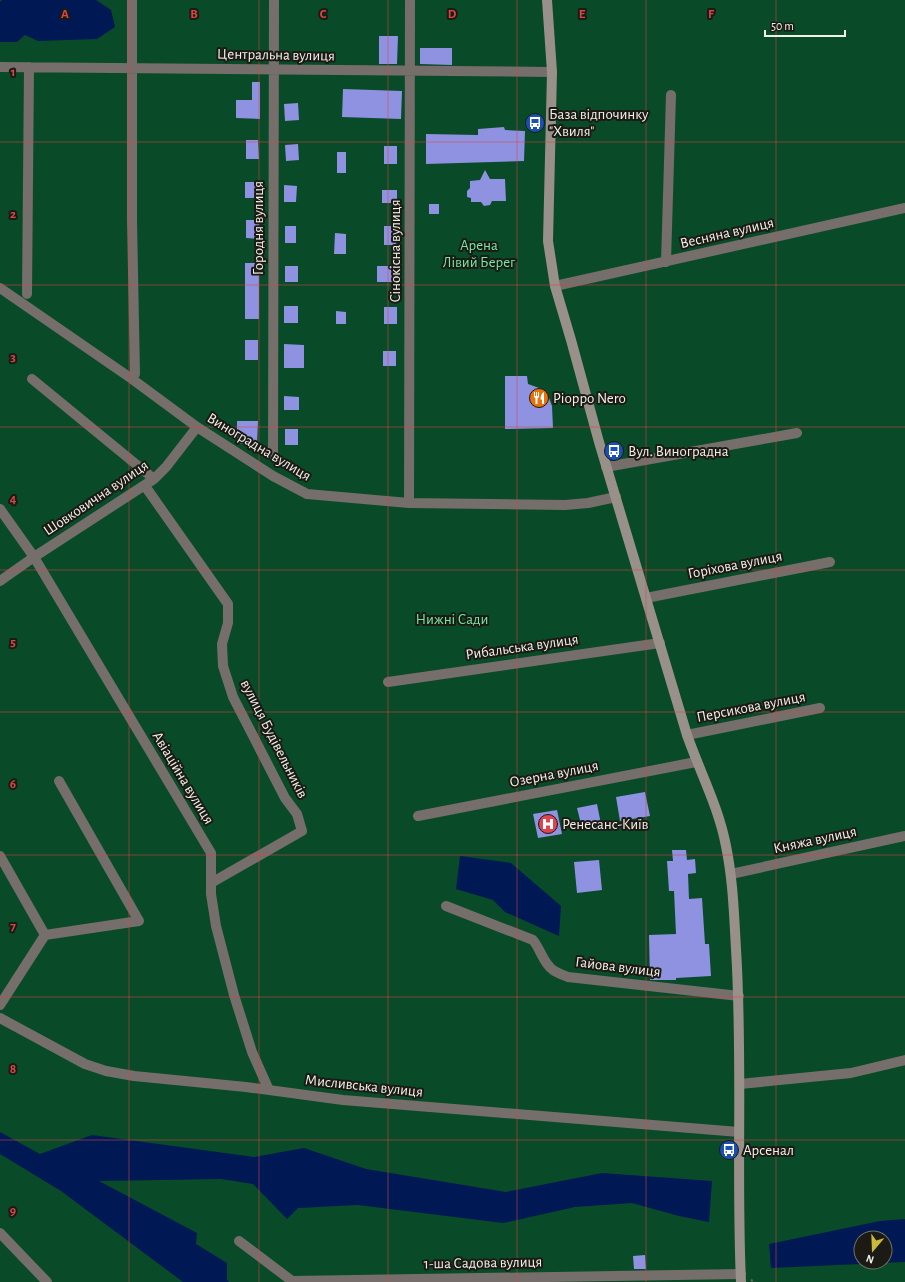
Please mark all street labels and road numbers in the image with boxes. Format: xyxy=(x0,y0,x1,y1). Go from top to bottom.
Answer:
street label: Центральна вулиця xyxy=(217,46,335,64)
street label: Городня вулиця xyxy=(251,181,266,275)
street label: Сінокісна вулиця xyxy=(388,199,403,303)
street label: Весняна вулиця xyxy=(679,215,775,251)
street label: Виноградна вулиця xyxy=(204,410,314,484)
street label: Шовковична вулиця xyxy=(41,457,151,539)
street label: Горіхова вулиця xyxy=(687,548,783,582)
street label: Рибальська вулиця xyxy=(465,632,579,662)
street label: вулиця Будівельників xyxy=(238,677,310,801)
street label: Персикова вулиця xyxy=(695,689,807,725)
street label: Авіаційна вулиця xyxy=(150,729,216,827)
street label: Озерна вулиця xyxy=(508,758,600,790)
street label: Княжа вулиця xyxy=(772,824,858,856)
street label: Гайова вулиця xyxy=(574,954,662,980)
street label: Мисливська вулиця xyxy=(304,1072,424,1100)
street label: 1-ша Садова вулиця xyxy=(424,1254,542,1272)

